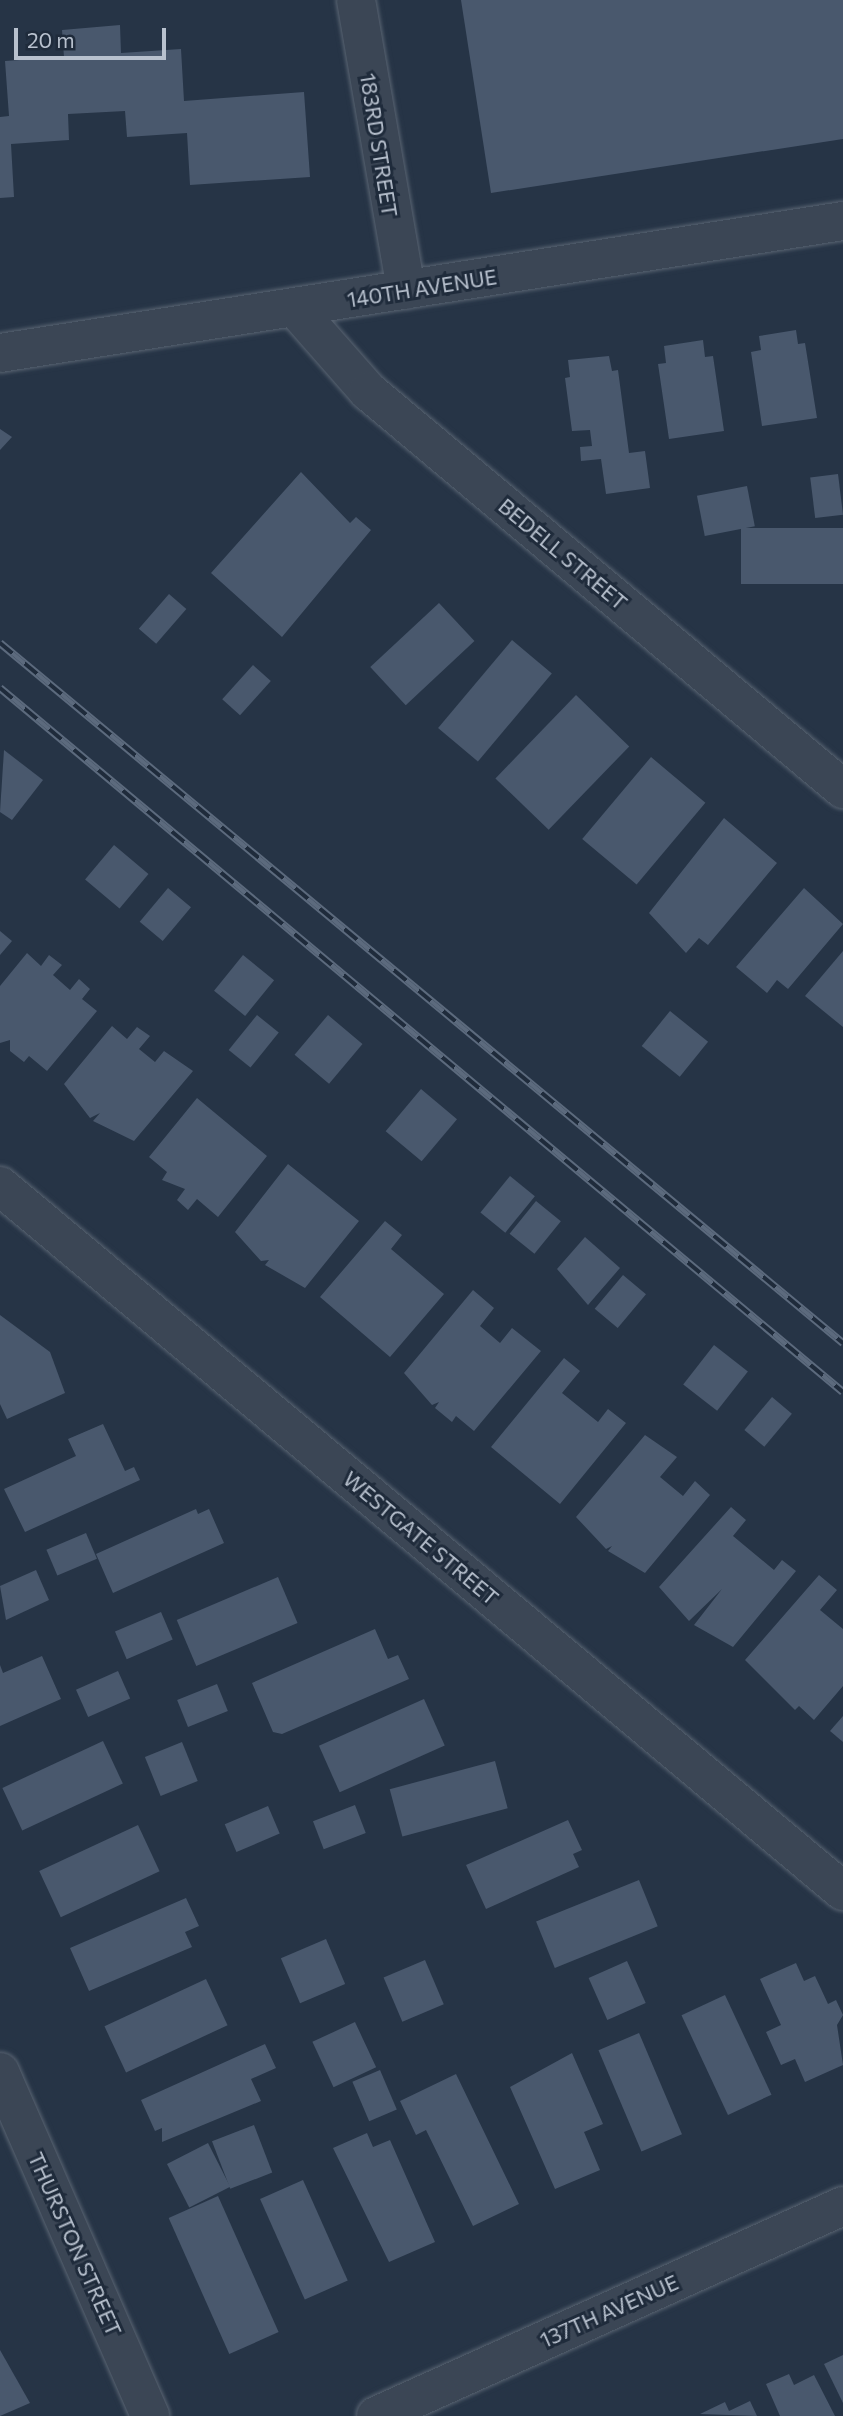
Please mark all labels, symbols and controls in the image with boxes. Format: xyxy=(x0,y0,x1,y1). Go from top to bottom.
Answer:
scale bar xyxy=(18,14,170,58)
text: 20 m xyxy=(27,27,75,52)
street label: 183RD STREET xyxy=(355,71,403,219)
street label: 140TH AVENUE xyxy=(345,264,499,312)
street label: BEDELL STREET xyxy=(494,493,632,615)
street label: WESTGATE STREET xyxy=(338,1466,504,1610)
street label: THURSTON STREET xyxy=(23,2148,127,2340)
street label: 137TH AVENUE xyxy=(536,2269,682,2353)

